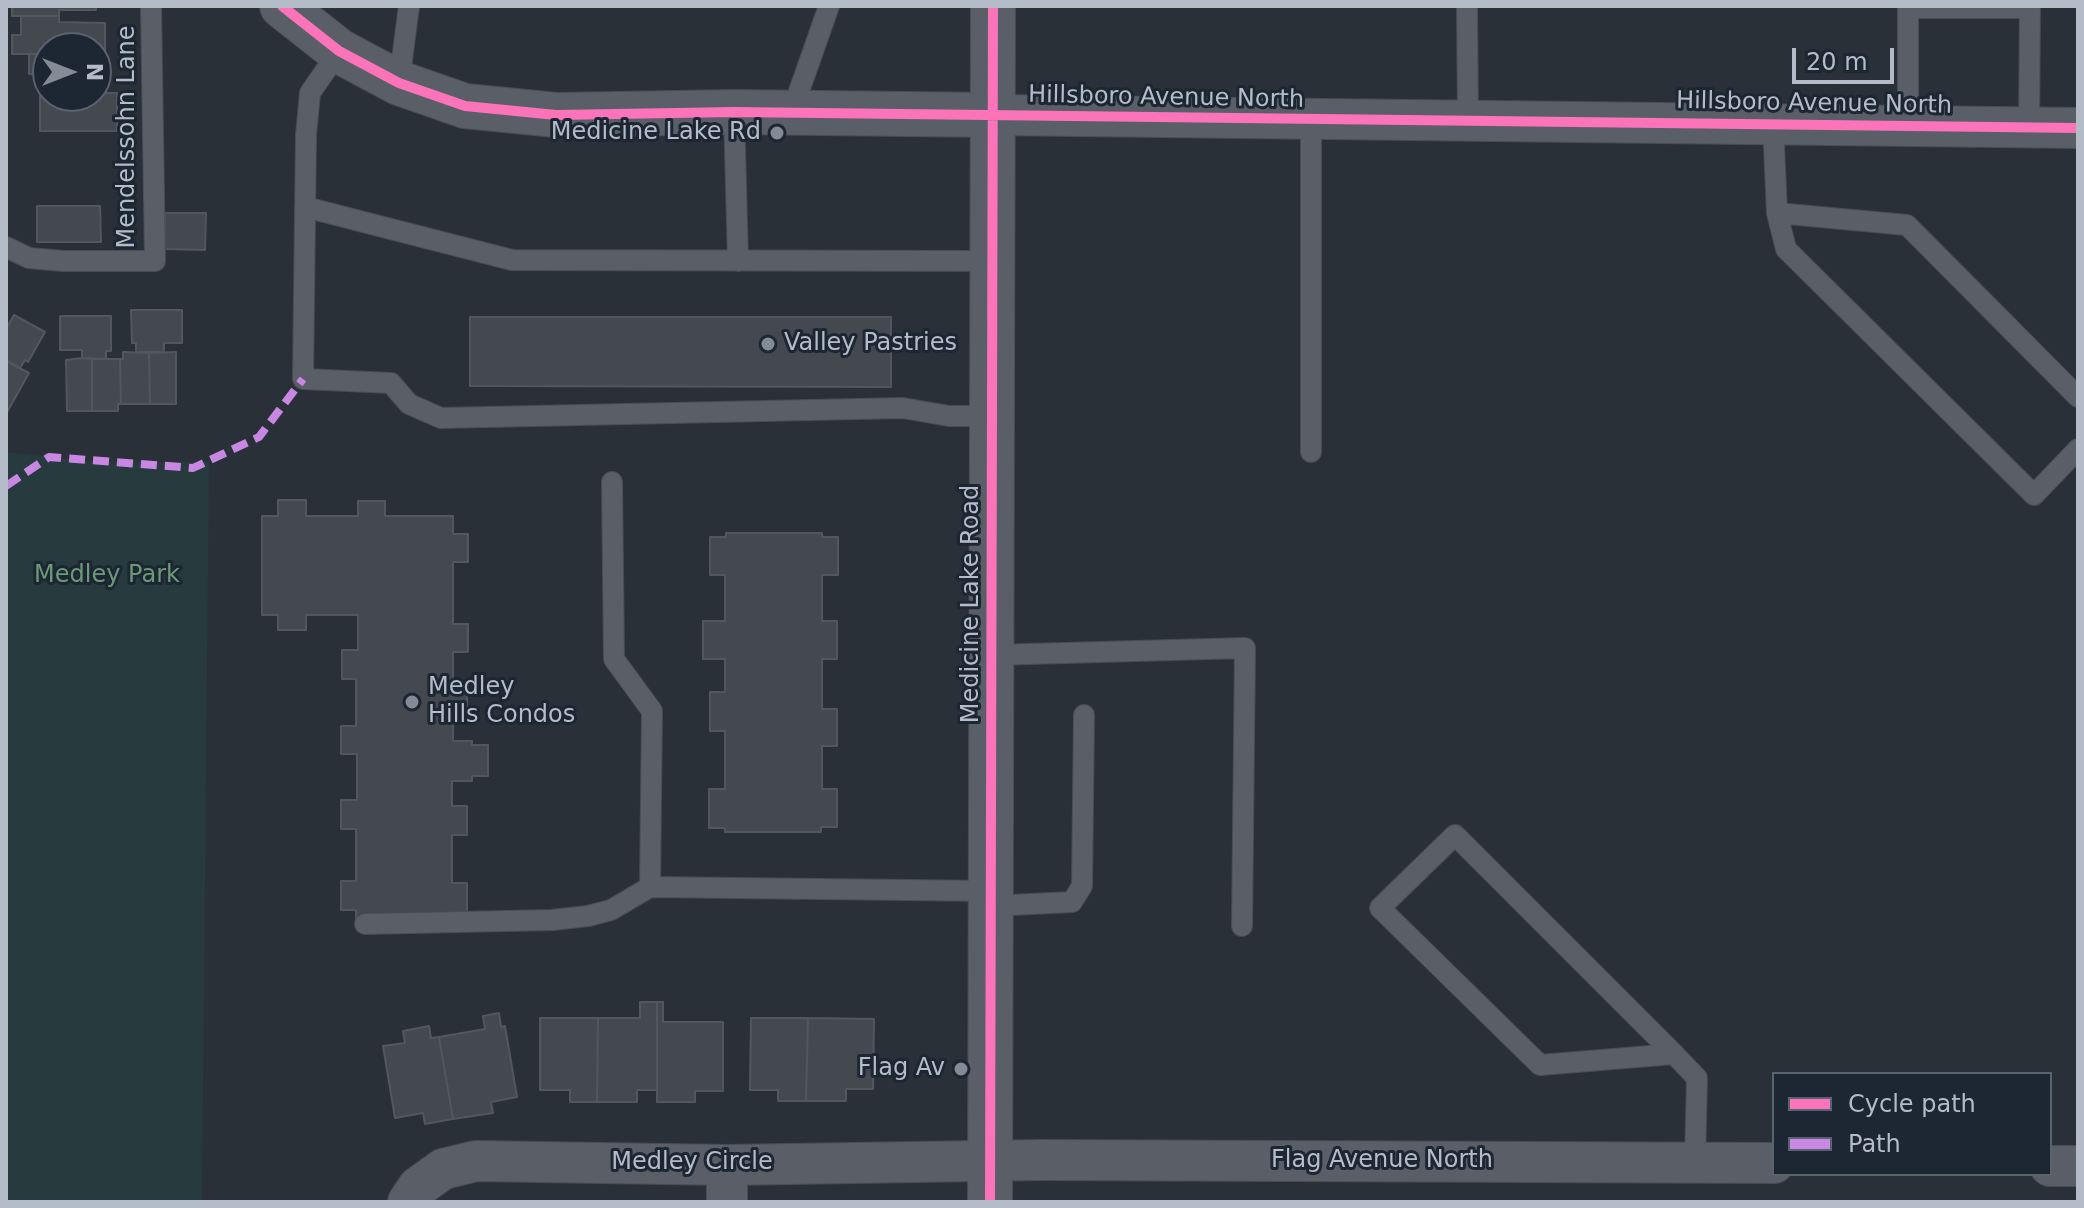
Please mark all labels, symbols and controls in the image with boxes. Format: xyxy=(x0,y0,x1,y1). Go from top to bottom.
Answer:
street label: Mendelssohn Lane xyxy=(114,25,142,249)
north arrow xyxy=(32,32,112,112)
scale bar xyxy=(1796,32,1898,82)
text: 20 m xyxy=(1806,48,1868,76)
text: N xyxy=(82,63,107,81)
street label: Hillsboro Avenue North xyxy=(1028,81,1304,115)
street label: Hillsboro Avenue North xyxy=(1676,87,1952,121)
place label: Medicine Lake Rd xyxy=(551,119,761,147)
marker: Medicine Lake Rd xyxy=(768,124,786,142)
place label: Valley Pastries xyxy=(784,330,957,358)
marker: Valley Pastries xyxy=(759,335,777,353)
street label: Medicine Lake Road xyxy=(958,485,986,723)
park label: Medley Park xyxy=(34,562,180,590)
place label: Medley Hills Condos xyxy=(428,674,575,730)
marker: Medley Hills Condos xyxy=(403,693,421,711)
place label: Flag Av xyxy=(858,1055,945,1083)
marker: Flag Av xyxy=(952,1060,970,1078)
legend xyxy=(1772,1072,2052,1176)
text: Cycle path xyxy=(1848,1090,1976,1118)
text: Path xyxy=(1848,1130,1901,1158)
street label: Flag Avenue North xyxy=(1271,1147,1493,1175)
street label: Medley Circle xyxy=(611,1149,773,1177)

